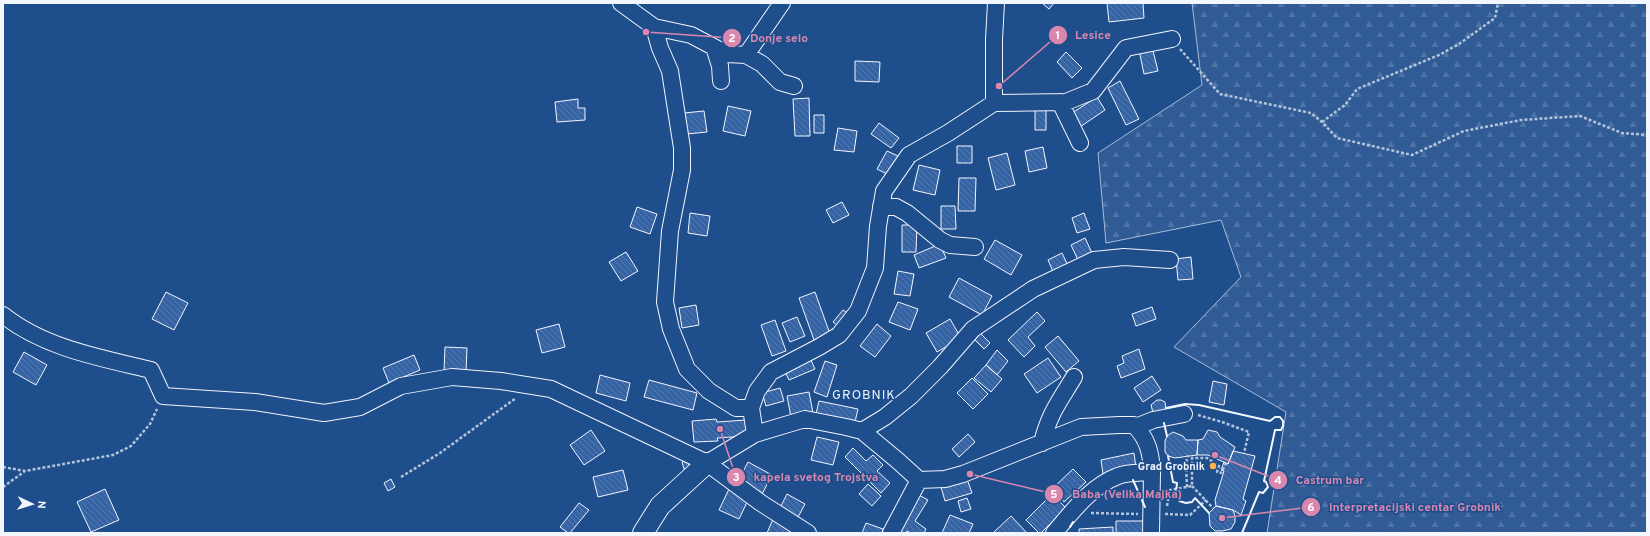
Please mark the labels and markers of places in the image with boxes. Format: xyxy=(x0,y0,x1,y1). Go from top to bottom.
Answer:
callout: Lesice xyxy=(1048,23,1119,47)
callout: Donje selo xyxy=(722,26,816,50)
place label: Grad Grobnik xyxy=(1138,460,1205,474)
marker: Grad Grobnik xyxy=(1208,461,1218,471)
callout: kapela svetog Trojstva xyxy=(726,465,887,489)
callout: Castrum bar xyxy=(1268,468,1372,492)
callout: Baba (Velika Majka) xyxy=(1044,482,1190,506)
callout: Interpretacijski centar Grobnik xyxy=(1301,495,1509,519)

